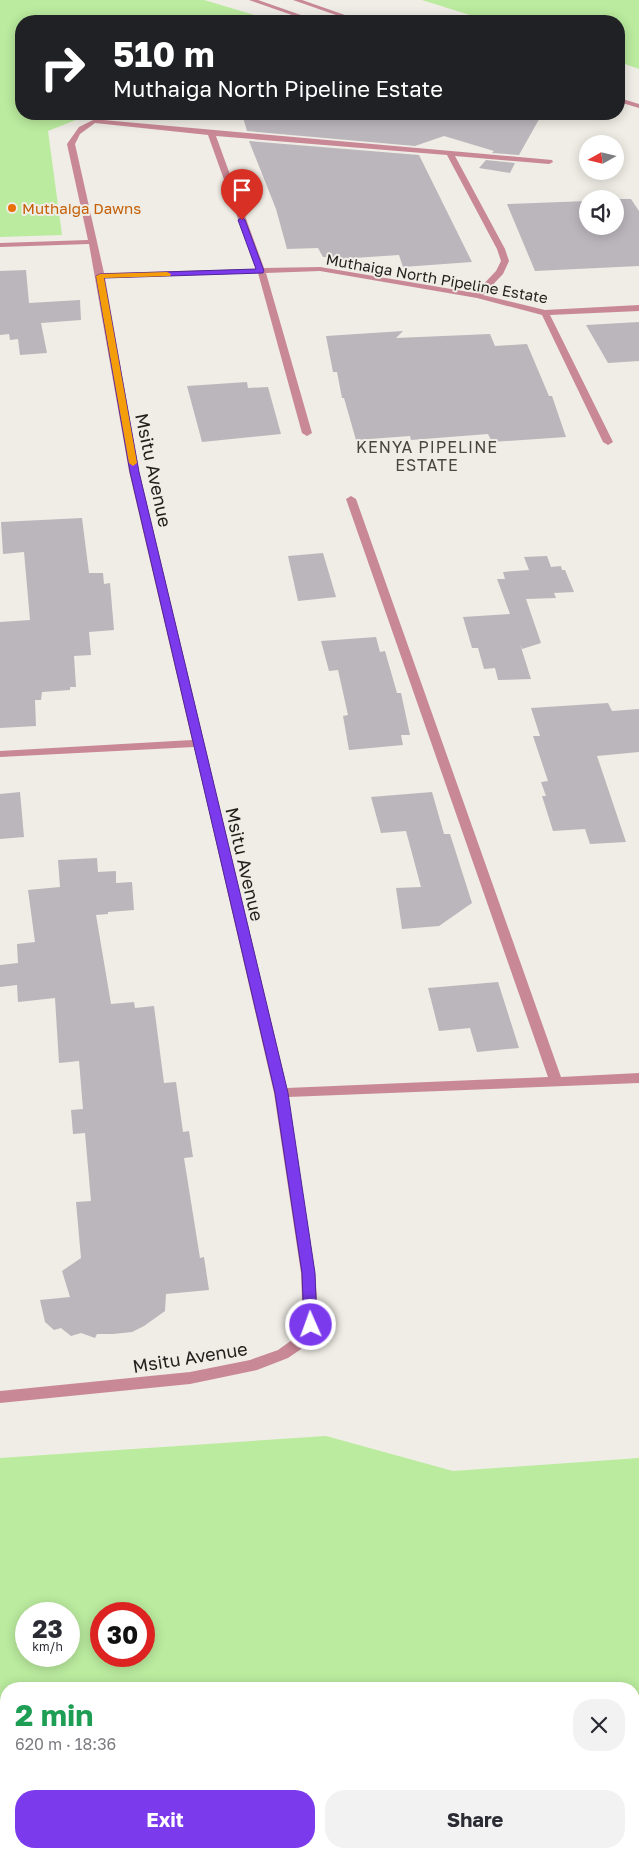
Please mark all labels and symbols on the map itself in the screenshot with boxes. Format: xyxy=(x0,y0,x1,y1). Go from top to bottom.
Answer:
north arrow xyxy=(579,135,624,180)
pin xyxy=(221,169,263,220)
place label: Muthaiga Dawns xyxy=(22,199,141,217)
marker: Muthaiga Dawns xyxy=(6,202,18,214)
street label: Muthaiga North Pipeline Estate xyxy=(325,250,550,306)
street label: Msitu Avenue xyxy=(131,411,177,529)
district label: KENYA PIPELINE ESTATE xyxy=(356,437,498,475)
street label: Msitu Avenue xyxy=(221,805,269,923)
position arrow xyxy=(284,1298,336,1350)
street label: Msitu Avenue xyxy=(131,1337,249,1377)
speed limit sign: 30 xyxy=(90,1602,155,1667)

